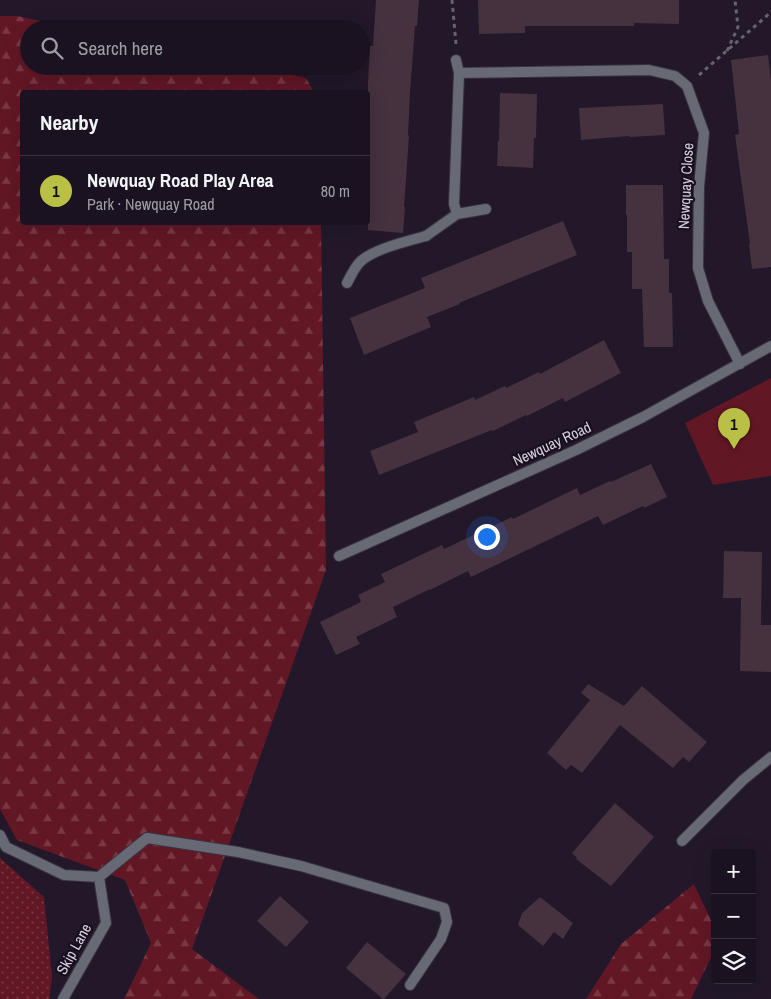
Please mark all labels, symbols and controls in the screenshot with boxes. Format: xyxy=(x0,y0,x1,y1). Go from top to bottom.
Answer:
search box xyxy=(20,20,370,75)
icon: search xyxy=(38,34,66,62)
text: Search here xyxy=(78,35,163,61)
text: Nearby xyxy=(40,108,98,137)
street label: Newquay Close xyxy=(673,142,698,230)
text: Newquay Road Play Area xyxy=(87,167,273,193)
text: 1 xyxy=(52,180,60,202)
text: 80 m xyxy=(321,180,350,202)
text: Park · Newquay Road xyxy=(87,193,215,215)
pin: 1 xyxy=(718,408,750,449)
street label: Newquay Road xyxy=(509,416,594,471)
your location xyxy=(474,524,500,550)
map controls xyxy=(711,849,756,984)
button: + xyxy=(711,849,756,894)
button: − xyxy=(711,894,756,939)
street label: Skip Lane xyxy=(51,919,96,978)
button: layers xyxy=(711,939,756,984)

